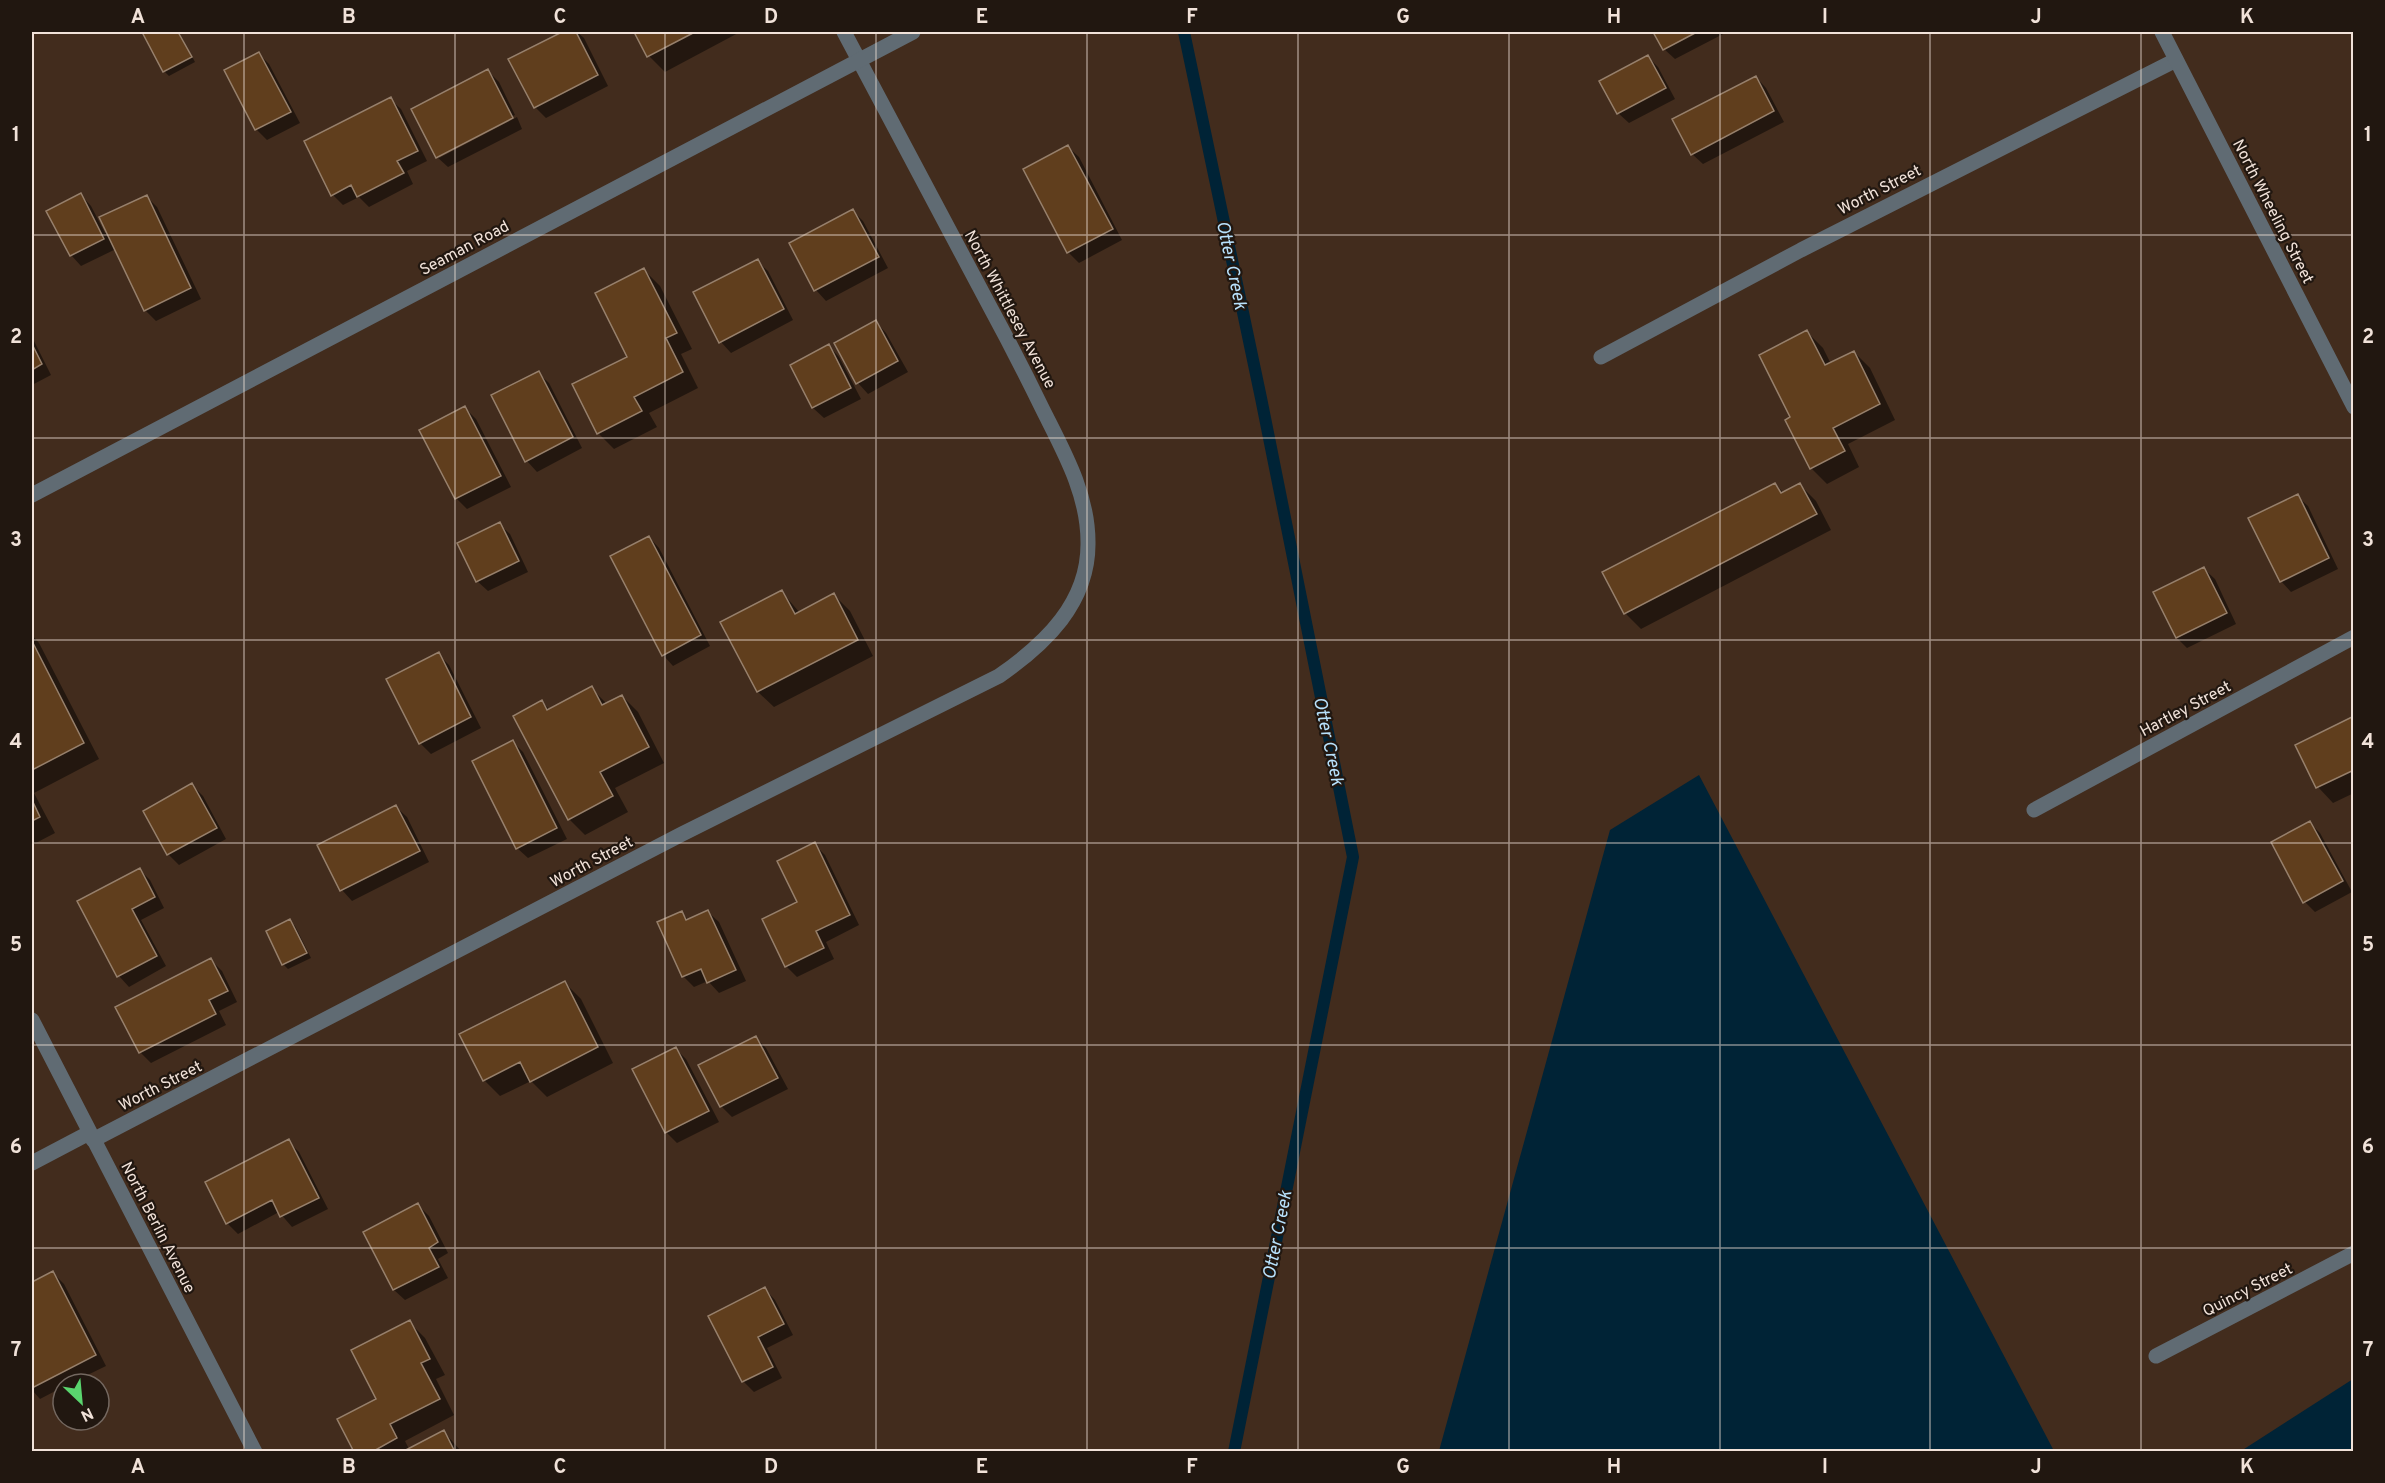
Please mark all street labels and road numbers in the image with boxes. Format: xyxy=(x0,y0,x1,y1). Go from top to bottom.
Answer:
street label: North Wheeling Street xyxy=(2227,136,2317,287)
street label: Worth Street xyxy=(1835,161,1925,220)
street label: Seaman Road xyxy=(417,217,513,281)
street label: North Whittlesey Avenue xyxy=(959,227,1059,392)
street label: Hartley Street xyxy=(2137,677,2235,742)
street label: Worth Street xyxy=(547,833,637,893)
street label: Worth Street xyxy=(116,1057,206,1116)
street label: North Berlin Avenue xyxy=(115,1159,199,1297)
street label: Quincy Street xyxy=(2200,1260,2296,1322)

